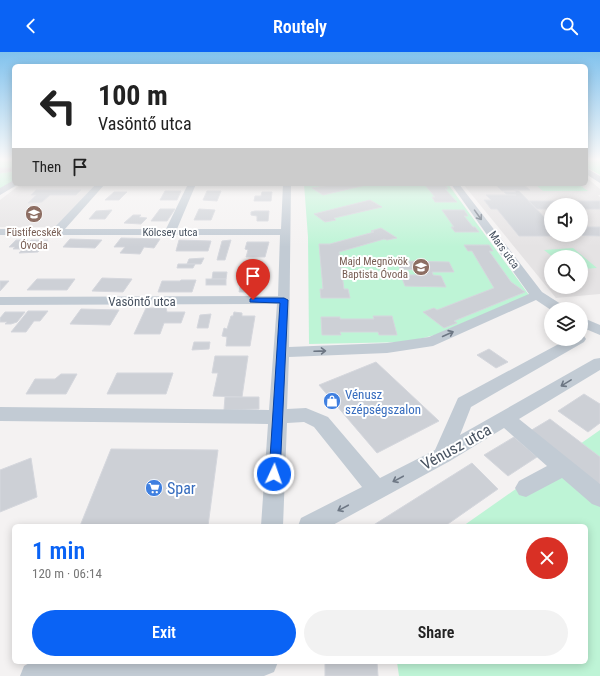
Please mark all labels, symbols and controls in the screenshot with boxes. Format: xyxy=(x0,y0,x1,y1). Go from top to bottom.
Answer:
icon: back xyxy=(20,15,42,37)
icon: search xyxy=(558,15,580,37)
text: Routely xyxy=(273,16,327,37)
text: 100 m xyxy=(98,79,168,112)
icon: left xyxy=(32,80,84,132)
text: Vasöntő utca xyxy=(98,113,192,134)
icon: arrive xyxy=(69,156,91,178)
text: Then xyxy=(32,158,61,176)
map controls xyxy=(544,198,588,346)
button: sound xyxy=(544,198,588,242)
school or university icon: Füstifecskék Óvoda xyxy=(24,204,44,224)
one-way arrow xyxy=(474,210,482,221)
place label: Füstifecskék Óvoda xyxy=(7,226,61,252)
street label: Kölcsey utca xyxy=(142,226,198,239)
street label: Mars utca xyxy=(486,229,522,271)
button: search xyxy=(544,250,588,294)
place label: Majd Megnövök Baptista Óvoda xyxy=(339,255,408,281)
school or university icon: Majd Megnövök Baptista Óvoda xyxy=(411,257,431,277)
pin xyxy=(236,259,270,300)
icon: arrive xyxy=(242,265,264,287)
street label: Vasöntő utca xyxy=(108,294,176,309)
button: layers xyxy=(544,302,588,346)
one-way arrow xyxy=(442,330,454,337)
one-way arrow xyxy=(313,347,326,354)
one-way arrow xyxy=(560,379,572,387)
place label: Vénusz szépségszalon xyxy=(345,387,421,417)
shop icon: Vénusz szépségszalon xyxy=(322,391,342,411)
street label: Vénusz utca xyxy=(418,420,494,474)
position arrow xyxy=(253,453,295,495)
one-way arrow xyxy=(392,476,404,484)
supermarket icon: Spar xyxy=(144,478,164,498)
place label: Spar xyxy=(167,479,196,498)
one-way arrow xyxy=(337,505,349,512)
text: 1 min xyxy=(32,537,85,565)
button: close xyxy=(526,537,568,579)
text: 120 m · 06:14 xyxy=(32,566,102,581)
button: Exit xyxy=(32,610,296,656)
button: Share xyxy=(304,610,568,656)

